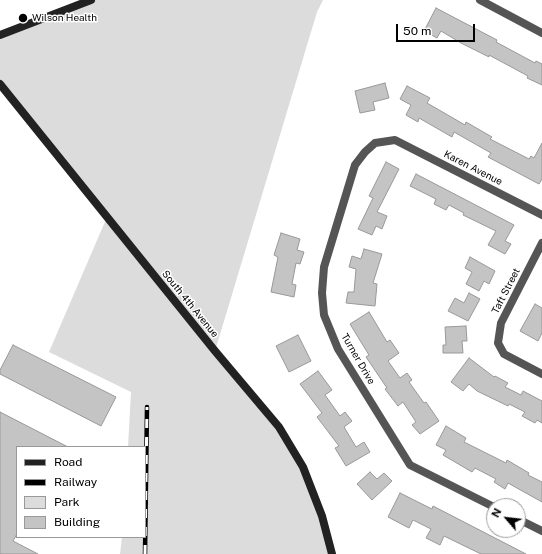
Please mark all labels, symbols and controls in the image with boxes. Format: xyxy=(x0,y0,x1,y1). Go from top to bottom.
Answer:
marker: Wilson Health xyxy=(17,12,29,24)
place label: Wilson Health xyxy=(32,12,97,24)
scale bar xyxy=(398,16,477,42)
text: 50 m xyxy=(403,24,431,38)
street label: Karen Avenue xyxy=(442,148,504,188)
street label: Taft Street xyxy=(489,266,523,316)
street label: South 4th Avenue xyxy=(159,268,221,340)
street label: Turner Drive xyxy=(339,331,377,387)
legend xyxy=(16,446,146,538)
text: Road xyxy=(54,455,82,469)
text: Railway xyxy=(54,475,97,489)
text: Park xyxy=(54,495,80,509)
north arrow xyxy=(486,498,526,538)
text: N xyxy=(489,506,504,519)
text: Building xyxy=(54,515,100,529)

